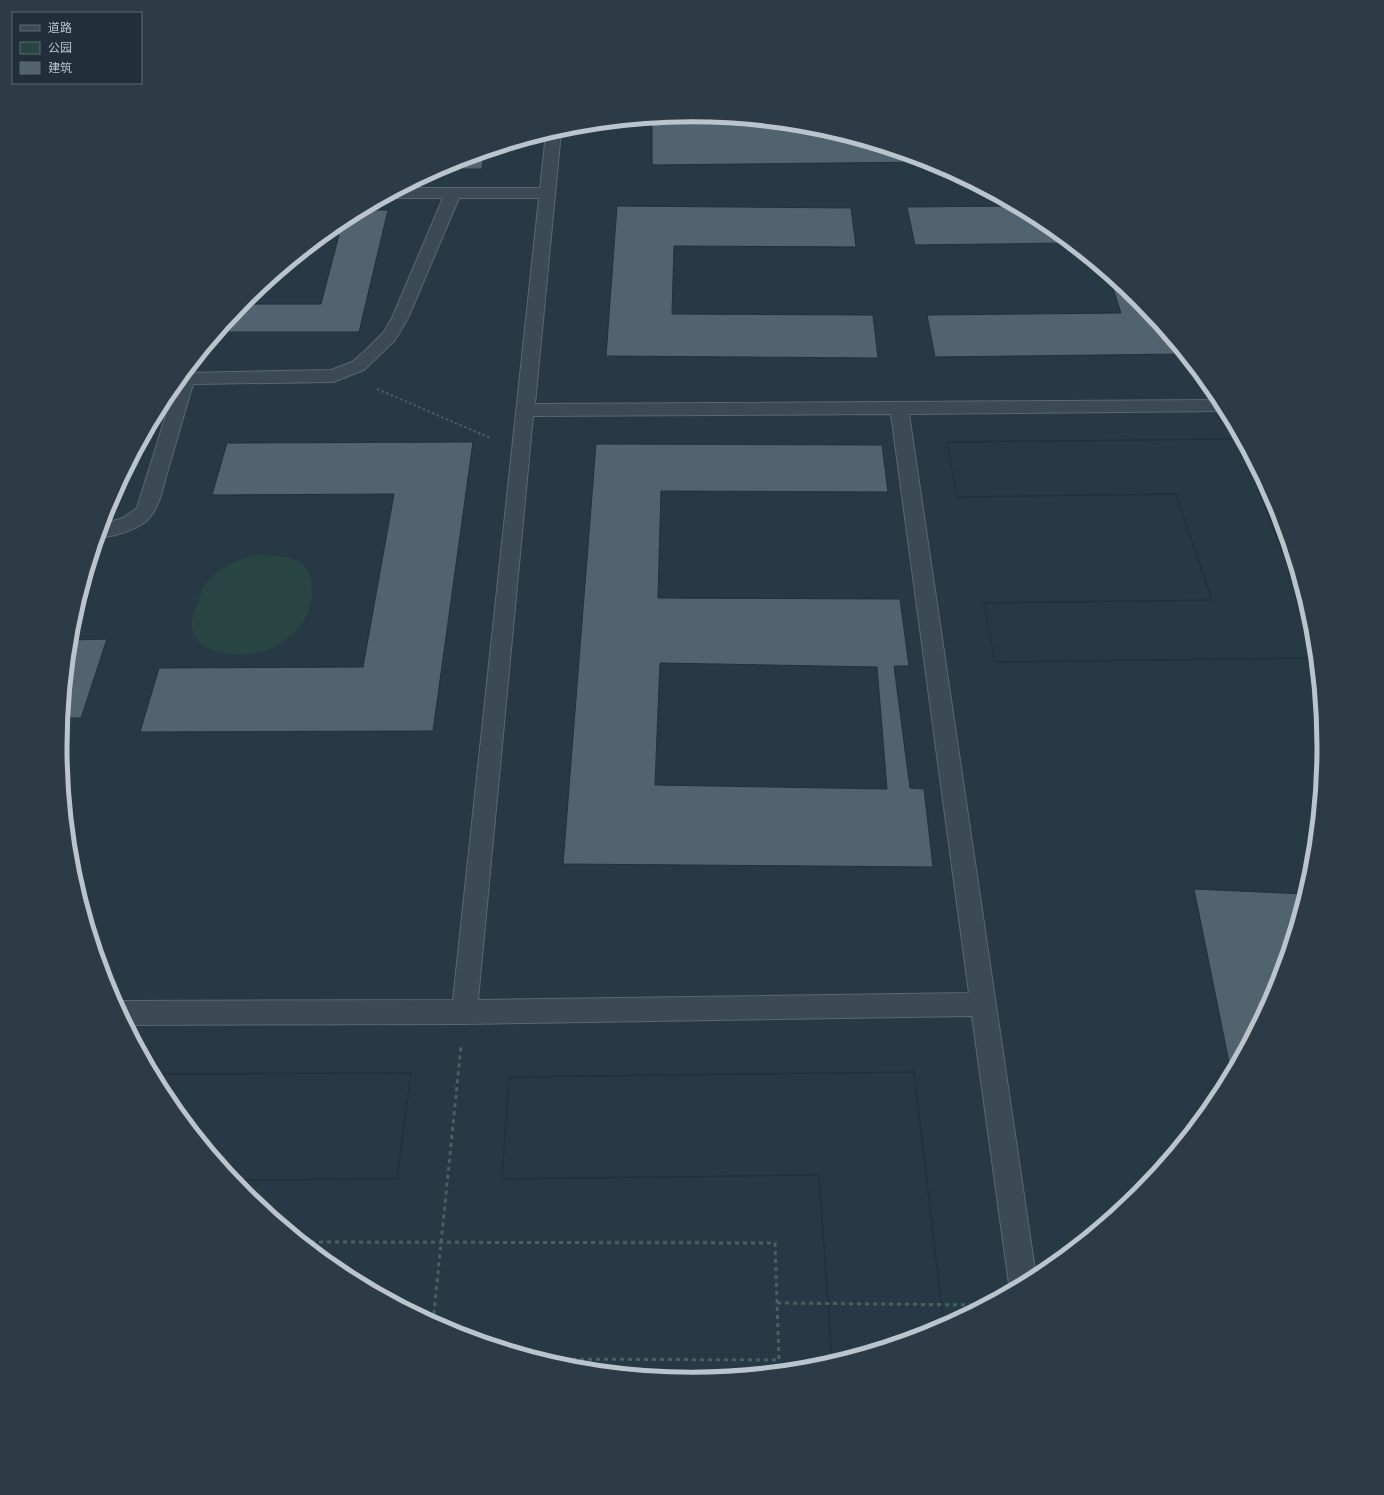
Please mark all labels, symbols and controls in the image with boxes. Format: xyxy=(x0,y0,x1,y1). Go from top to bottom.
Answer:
legend xyxy=(12,12,142,84)
text: 道路 xyxy=(48,21,72,35)
text: 公园 xyxy=(48,41,72,55)
text: 建筑 xyxy=(48,61,72,75)

